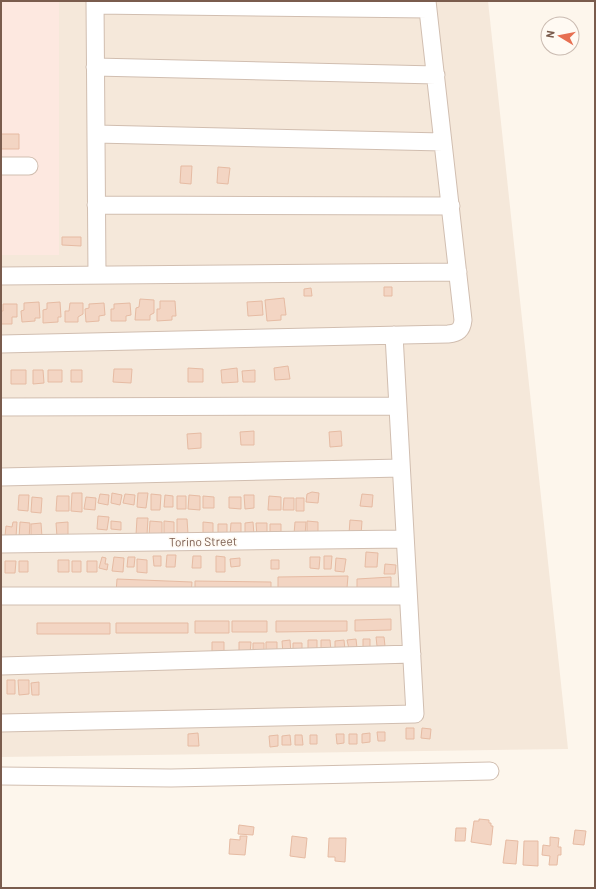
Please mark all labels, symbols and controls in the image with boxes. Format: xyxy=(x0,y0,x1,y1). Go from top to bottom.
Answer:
north arrow xyxy=(540,16,580,56)
text: N xyxy=(543,29,557,39)
street label: Torino Street xyxy=(169,533,237,549)

